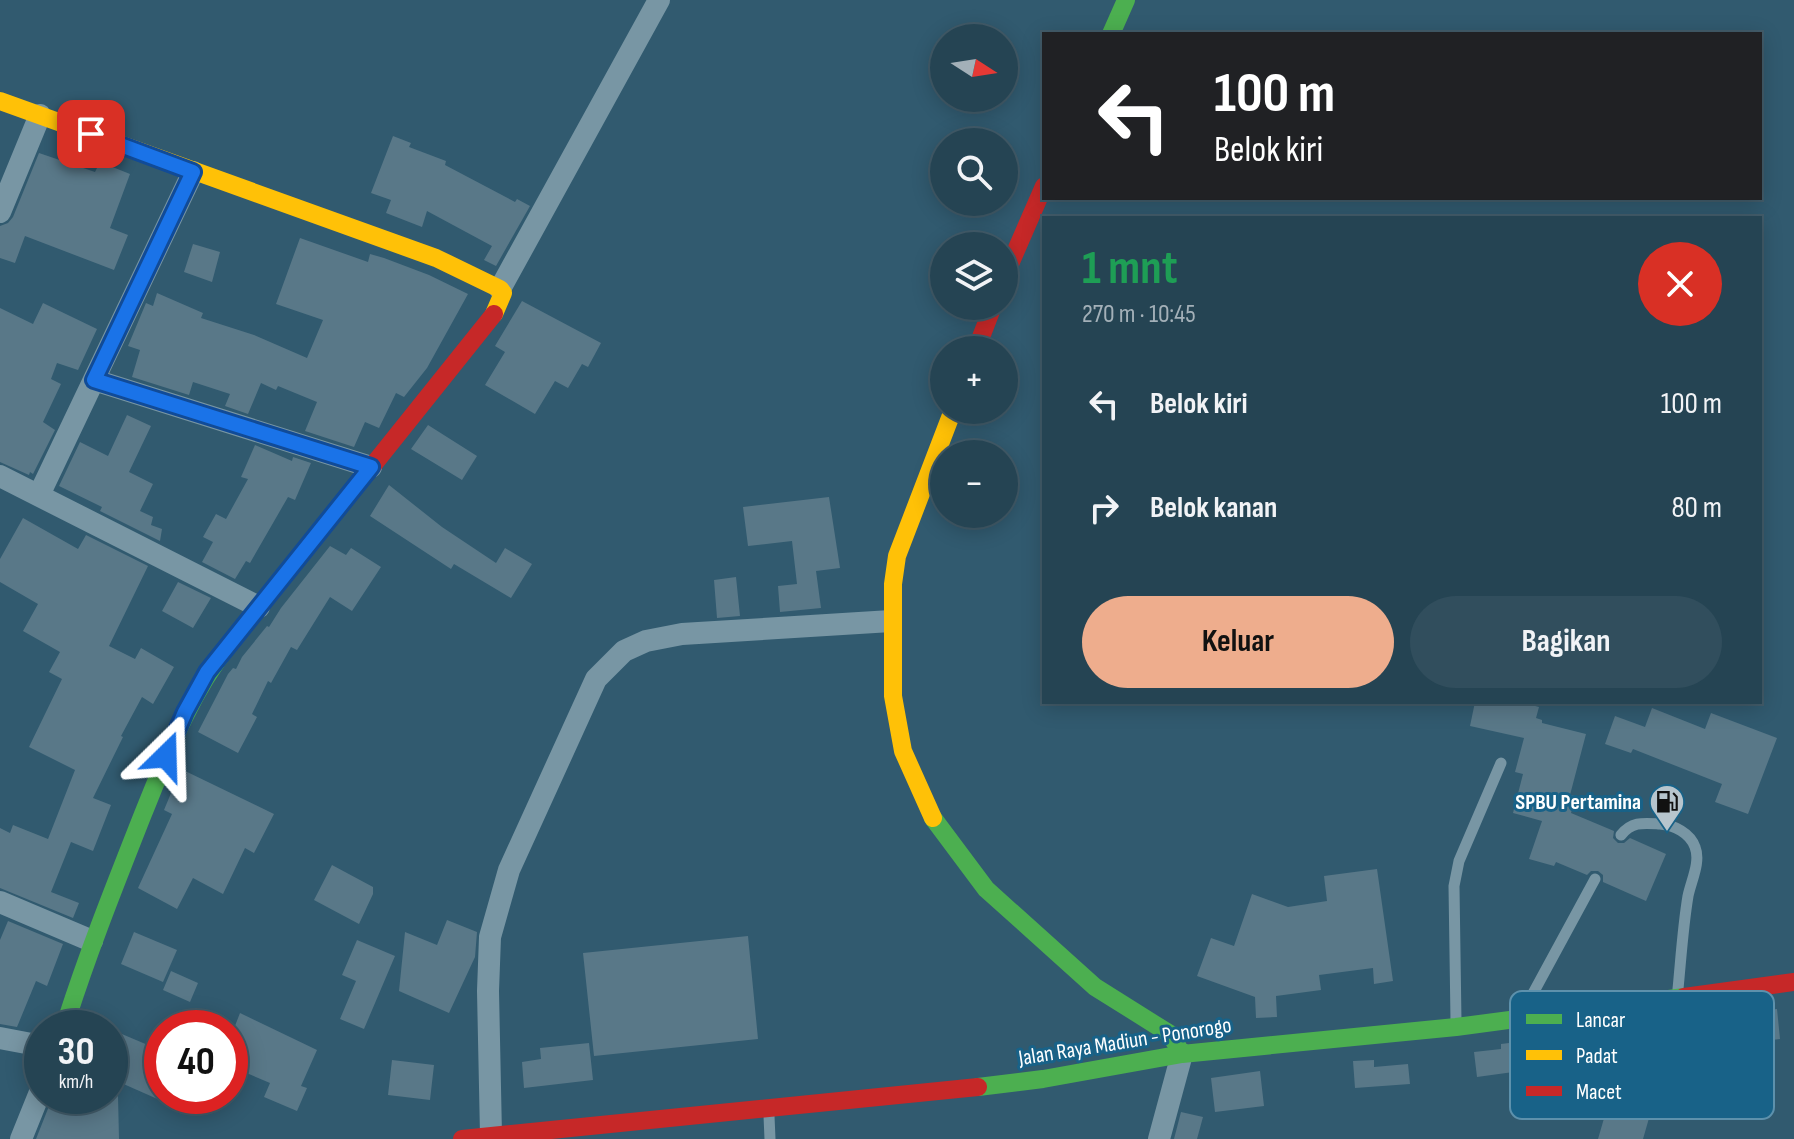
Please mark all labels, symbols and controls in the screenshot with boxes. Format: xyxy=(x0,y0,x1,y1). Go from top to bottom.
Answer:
north arrow xyxy=(930,24,1018,112)
map controls xyxy=(930,24,1018,528)
text: 100 m xyxy=(1214,61,1335,128)
icon: left xyxy=(1082,64,1186,168)
pin xyxy=(57,100,125,168)
icon: arrive xyxy=(69,112,113,156)
button: search xyxy=(930,128,1018,216)
text: Belok kiri xyxy=(1214,129,1323,172)
button: layers xyxy=(930,232,1018,320)
text: 1 mnt xyxy=(1082,240,1178,297)
button: close xyxy=(1638,242,1722,326)
text: 270 m · 10:45 xyxy=(1082,299,1196,330)
button: + xyxy=(930,336,1018,424)
icon: left xyxy=(1082,382,1126,426)
text: Belok kiri xyxy=(1150,386,1248,422)
text: 100 m xyxy=(1661,386,1722,422)
button: − xyxy=(930,440,1018,528)
icon: right xyxy=(1082,486,1126,530)
text: Belok kanan xyxy=(1150,490,1277,526)
text: 80 m xyxy=(1671,490,1722,526)
button: Keluar xyxy=(1082,596,1394,688)
button: Bagikan xyxy=(1410,596,1722,688)
position arrow xyxy=(124,714,208,798)
fuel station icon: SPBU Pertamina xyxy=(1648,783,1686,833)
place label: SPBU Pertamina xyxy=(1515,789,1641,816)
legend xyxy=(1510,991,1774,1119)
text: Lancar xyxy=(1576,1007,1625,1034)
speed limit sign: 40 xyxy=(144,1010,248,1114)
street label: Jalan Raya Madiun - Ponorogo xyxy=(1016,1012,1233,1072)
text: 30 xyxy=(58,1028,94,1076)
text: Padat xyxy=(1576,1043,1618,1070)
text: km/h xyxy=(59,1070,93,1094)
text: Macet xyxy=(1576,1079,1622,1106)

